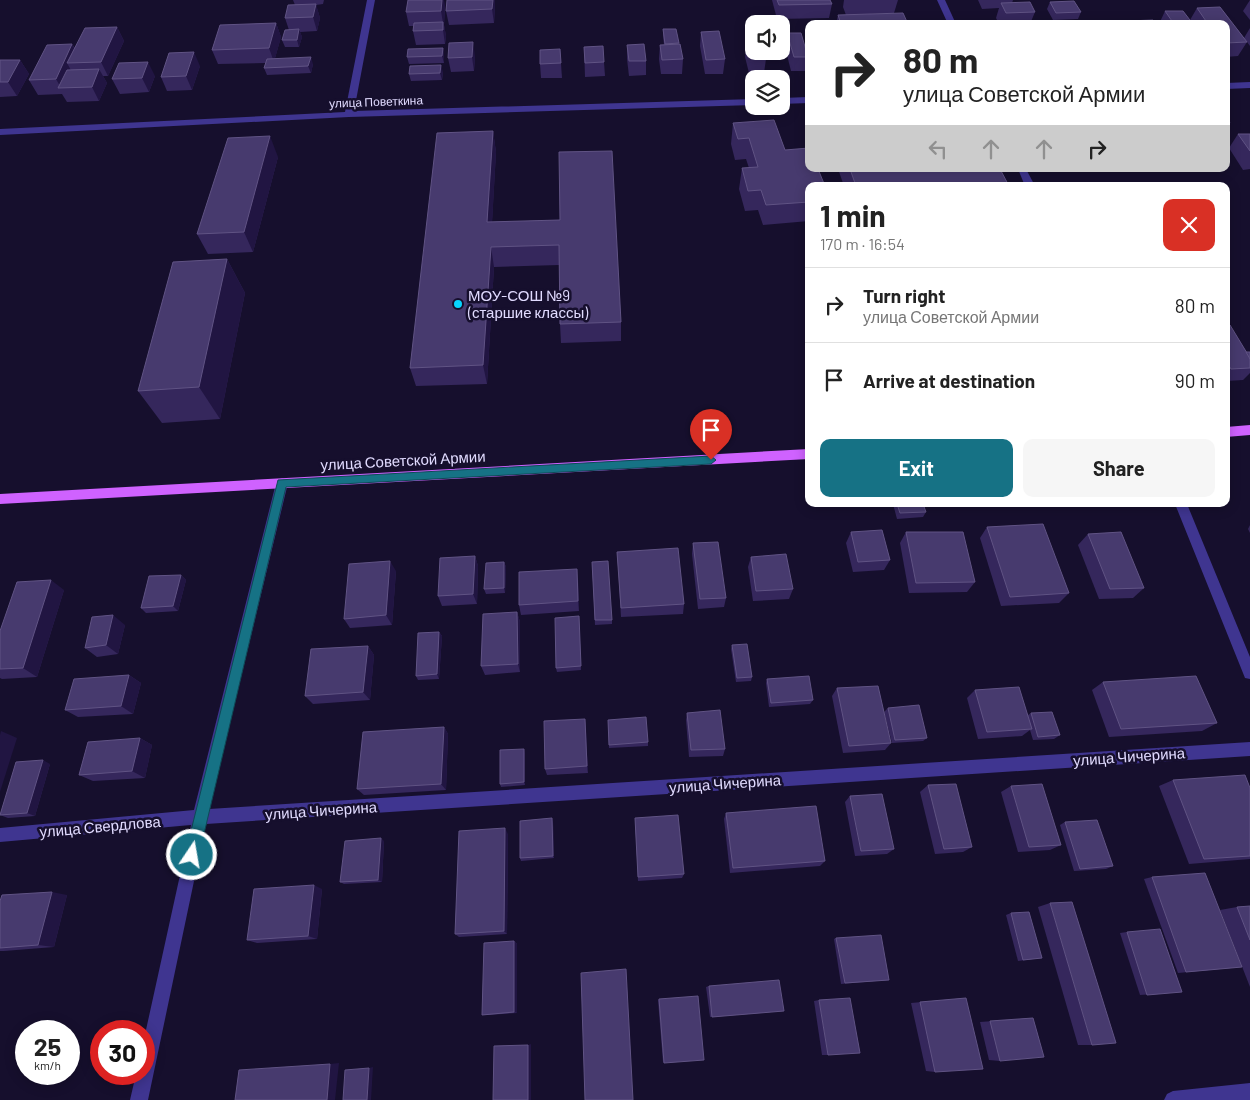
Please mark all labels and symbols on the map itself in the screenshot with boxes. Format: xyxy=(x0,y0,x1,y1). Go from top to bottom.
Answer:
street label: улица Поветкина xyxy=(329,92,424,111)
place label: МОУ-СОШ №9 (старшие классы) xyxy=(467,286,588,321)
marker: МОУ-СОШ №9 (старшие классы) xyxy=(452,298,464,310)
pin xyxy=(690,409,732,460)
street label: улица Советской Армии xyxy=(320,447,486,473)
street label: улица Чичерина xyxy=(1072,743,1186,769)
street label: улица Чичерина xyxy=(668,770,782,796)
street label: улица Чичерина xyxy=(264,797,378,823)
street label: улица Свердлова xyxy=(39,812,162,840)
position arrow xyxy=(165,828,217,880)
speed limit sign: 30 xyxy=(90,1020,155,1085)

